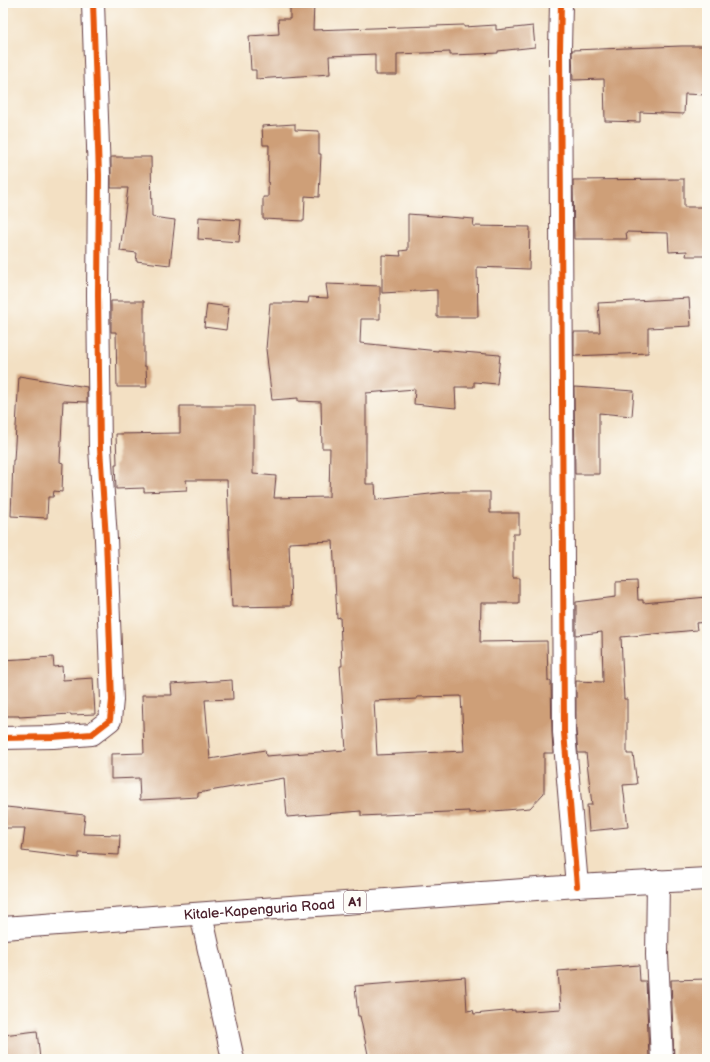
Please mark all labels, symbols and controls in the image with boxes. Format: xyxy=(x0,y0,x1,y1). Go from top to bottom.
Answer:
road number: A1 xyxy=(344,891,366,913)
street label: Kitale-Kapenguria Road xyxy=(183,895,336,923)

